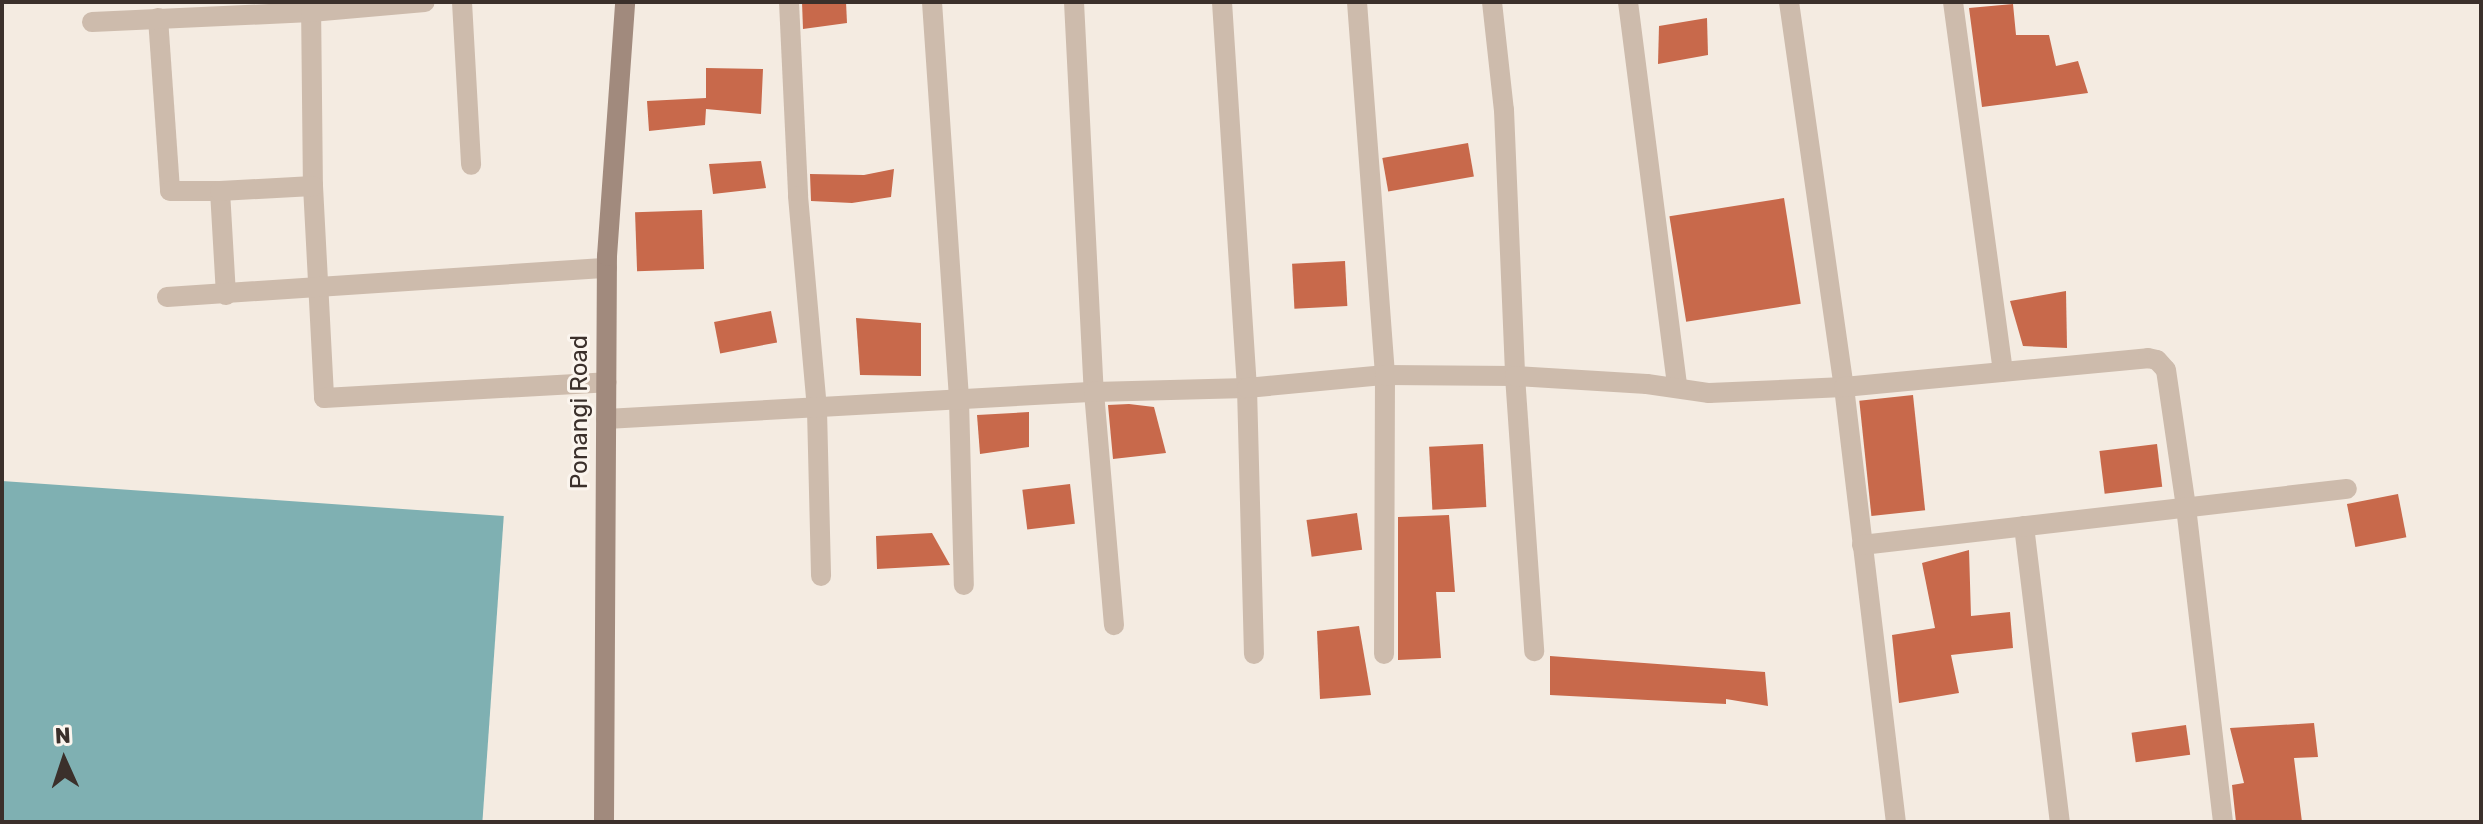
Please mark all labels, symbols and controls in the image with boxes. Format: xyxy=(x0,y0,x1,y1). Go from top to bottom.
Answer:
street label: Ponangi Road xyxy=(566,335,594,489)
north arrow xyxy=(24,720,104,800)
text: N xyxy=(54,722,71,749)

